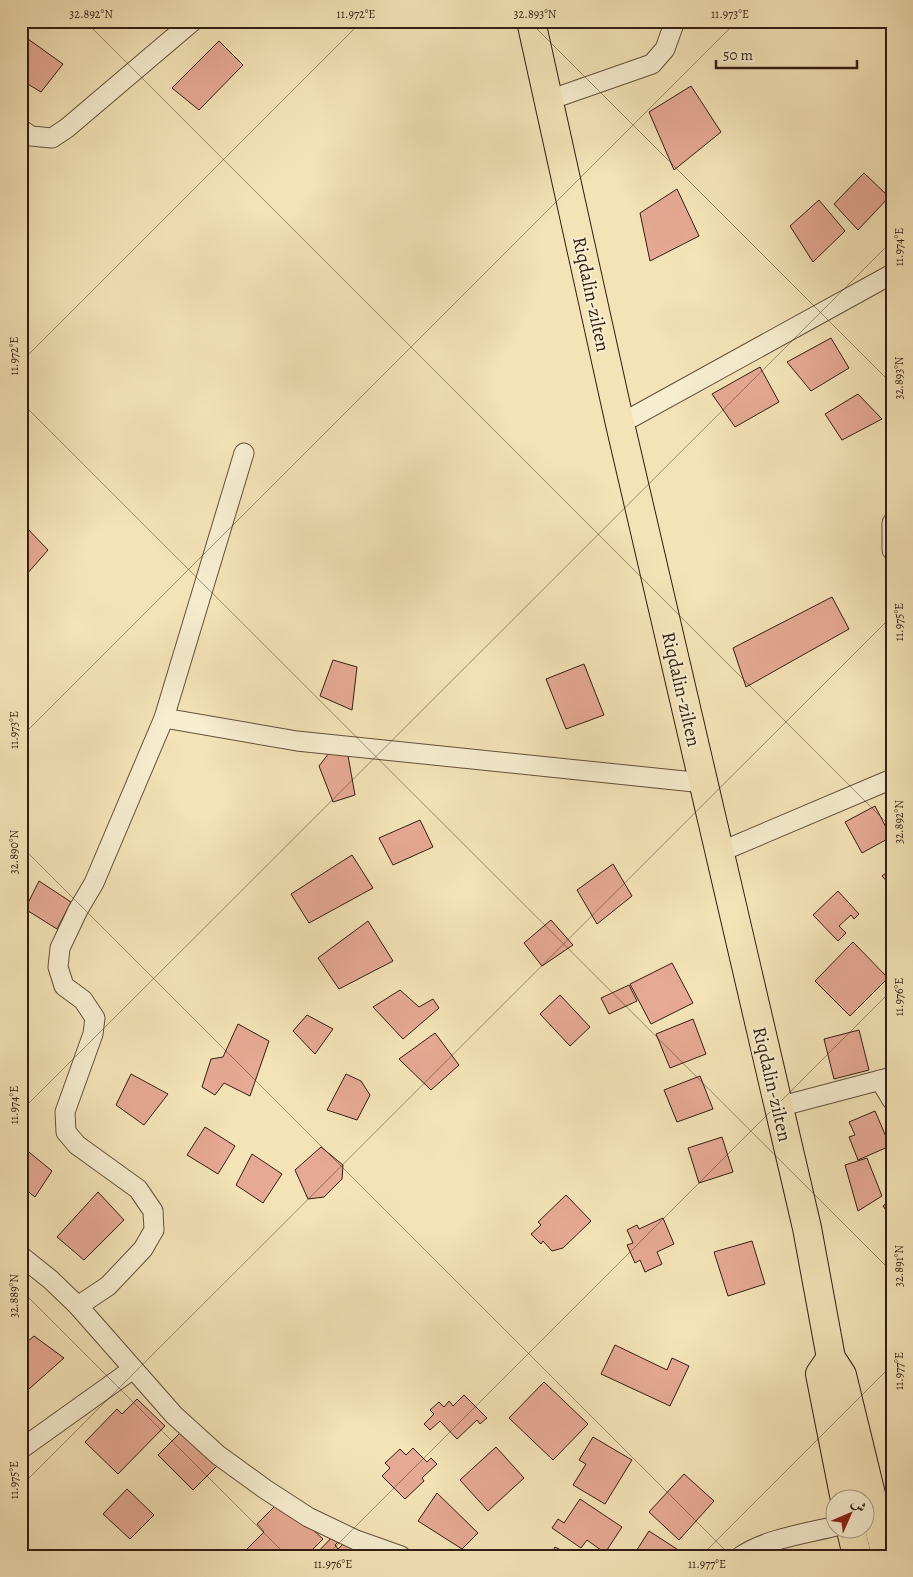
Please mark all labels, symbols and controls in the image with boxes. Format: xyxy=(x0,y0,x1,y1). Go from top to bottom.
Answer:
text: 32.892°N xyxy=(69,6,113,22)
text: 11.972°E xyxy=(337,6,375,22)
text: 32.893°N xyxy=(514,6,557,22)
text: 11.973°E xyxy=(711,6,749,22)
scale bar xyxy=(716,38,857,70)
text: 50 m xyxy=(723,45,753,65)
text: 11.974°E xyxy=(891,228,907,266)
street label: Riqdalin-zilten xyxy=(566,234,616,354)
text: 11.972°E xyxy=(6,337,22,375)
text: 32.893°N xyxy=(891,356,907,399)
text: 11.975°E xyxy=(891,603,907,641)
street label: Riqdalin-zilten xyxy=(655,629,707,749)
text: 11.973°E xyxy=(6,711,22,749)
text: 32.892°N xyxy=(891,800,907,844)
text: 32.890°N xyxy=(6,829,22,874)
text: 11.976°E xyxy=(891,978,907,1016)
street label: Riqdalin-zilten xyxy=(746,1024,798,1144)
text: 11.974°E xyxy=(6,1086,22,1124)
text: 32.891°N xyxy=(891,1245,907,1287)
text: 32.889°N xyxy=(6,1274,22,1318)
text: 11.977°E xyxy=(891,1352,907,1390)
text: 11.975°E xyxy=(6,1461,22,1499)
north arrow xyxy=(826,1490,876,1540)
text: ش xyxy=(847,1494,871,1517)
text: 11.976°E xyxy=(314,1556,352,1572)
text: 11.977°E xyxy=(688,1556,726,1572)

